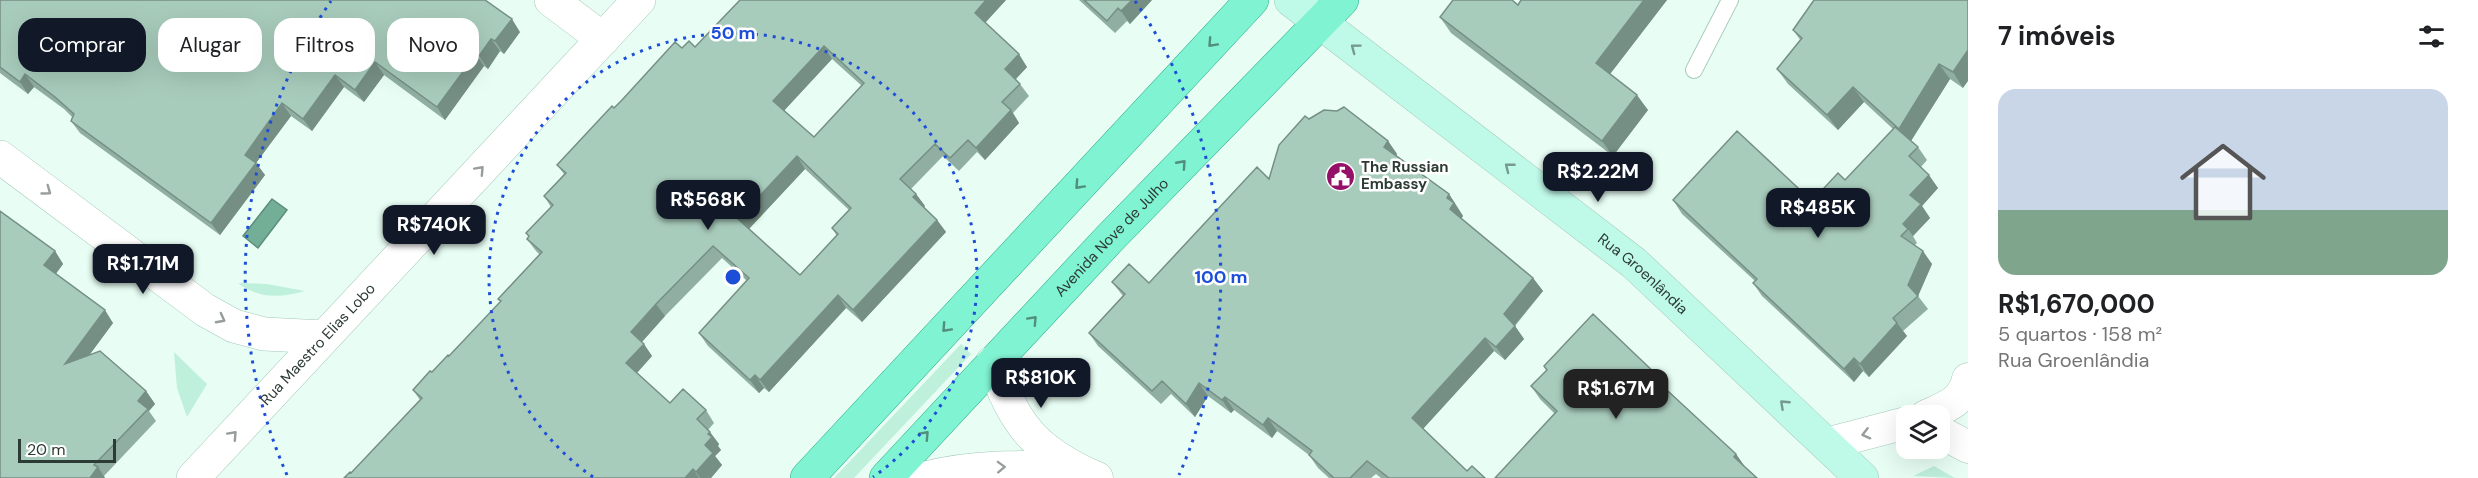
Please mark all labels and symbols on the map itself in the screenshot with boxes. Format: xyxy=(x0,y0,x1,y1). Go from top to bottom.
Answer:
text: 50 m xyxy=(710,21,756,45)
one-way arrow xyxy=(1208,36,1219,46)
one-way arrow xyxy=(1350,44,1361,55)
pin: R$2.22M xyxy=(1543,152,1653,203)
place label: The Russian Embassy xyxy=(1361,157,1449,194)
one-way arrow xyxy=(1175,160,1186,171)
public building icon: The Russian Embassy xyxy=(1324,160,1356,192)
one-way arrow xyxy=(1505,163,1516,174)
one-way arrow xyxy=(473,166,484,177)
street label: Avenida Nove de Julho xyxy=(1050,174,1173,301)
one-way arrow xyxy=(1075,178,1086,189)
pin: R$568K xyxy=(659,180,757,231)
one-way arrow xyxy=(41,184,52,195)
pin: R$485K xyxy=(1769,188,1867,239)
pin: R$740K xyxy=(385,205,483,256)
street label: Rua Groenlândia xyxy=(1594,229,1692,319)
pin: R$1.71M xyxy=(88,244,198,295)
text: 100 m xyxy=(1194,265,1248,289)
centre of rings xyxy=(723,267,743,287)
street label: Rua Maestro Elias Lobo xyxy=(256,279,380,410)
one-way arrow xyxy=(215,312,226,323)
one-way arrow xyxy=(1025,316,1036,327)
one-way arrow xyxy=(942,321,953,331)
pin: R$810K xyxy=(992,358,1090,409)
pin: R$1.67M xyxy=(1561,369,1671,420)
one-way arrow xyxy=(1780,400,1790,411)
one-way arrow xyxy=(1862,427,1872,440)
one-way arrow xyxy=(918,431,929,442)
one-way arrow xyxy=(226,432,237,442)
scale bar xyxy=(18,436,116,464)
one-way arrow xyxy=(997,460,1006,473)

